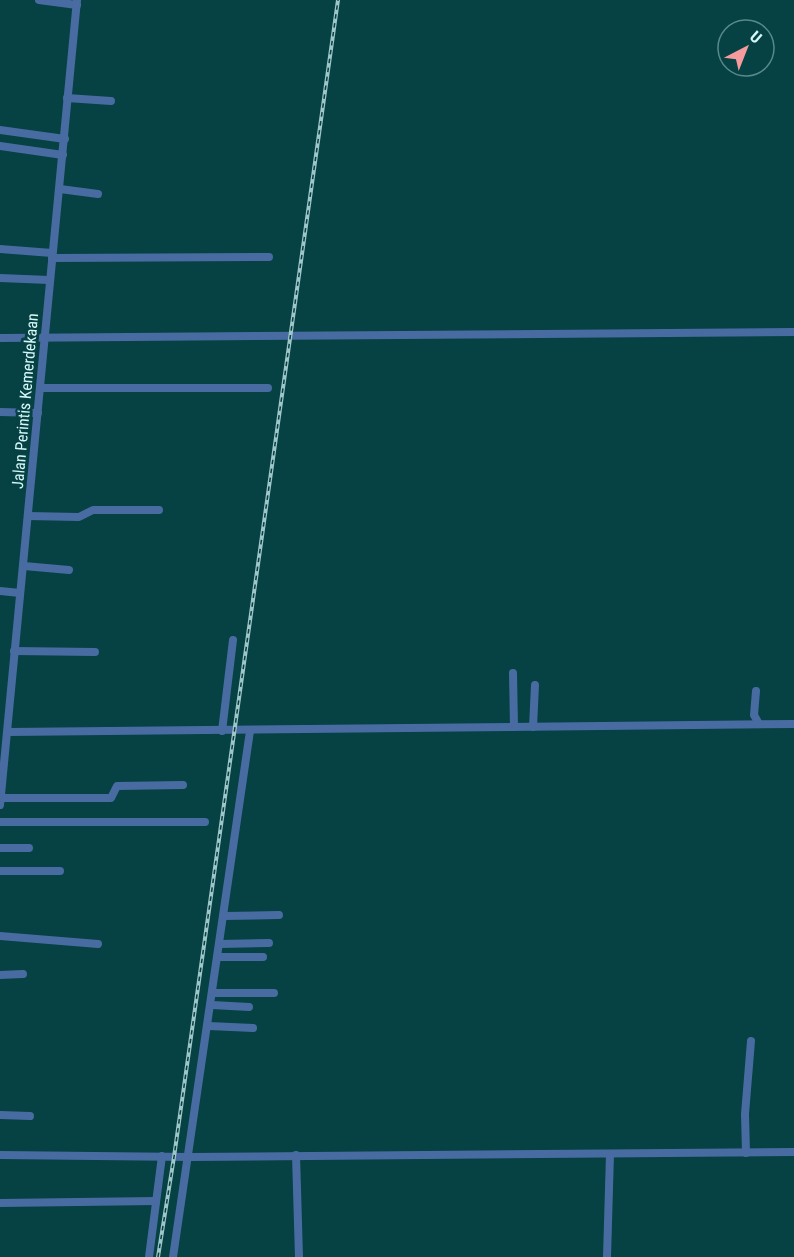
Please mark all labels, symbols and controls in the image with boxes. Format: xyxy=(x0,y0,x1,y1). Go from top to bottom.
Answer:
north arrow xyxy=(716,18,776,78)
text: U xyxy=(746,27,765,47)
street label: Jalan Perintis Kemerdekaan xyxy=(8,312,42,490)

